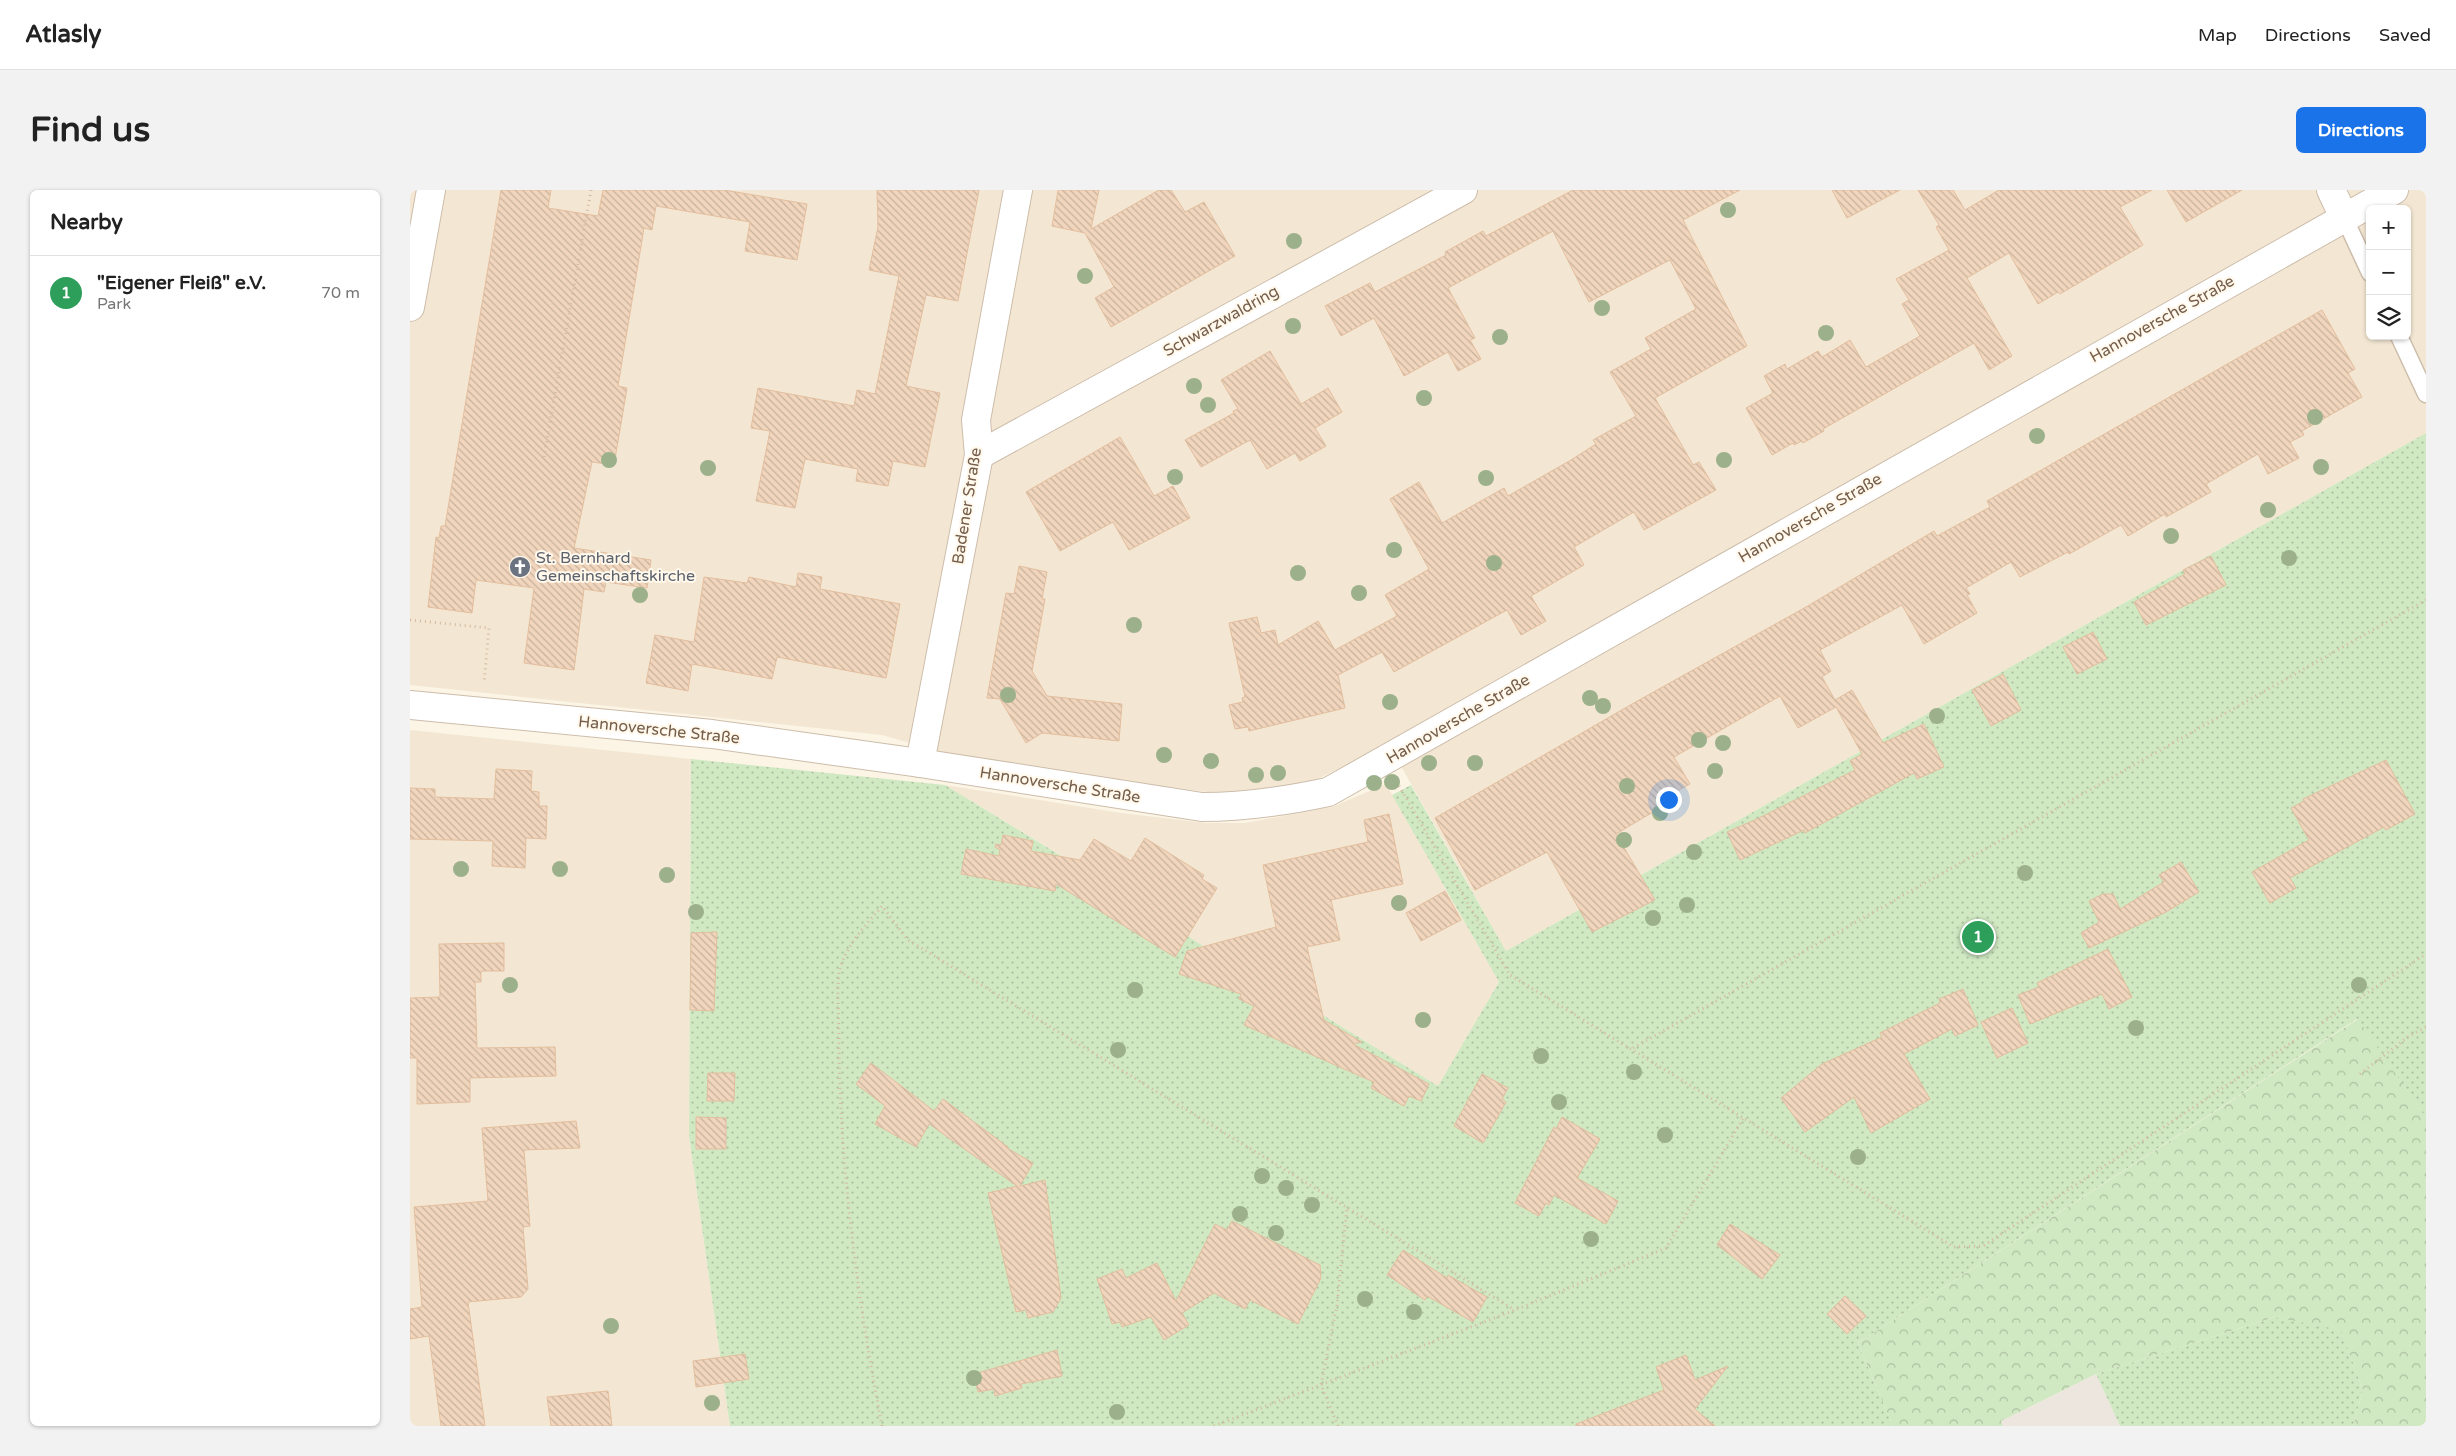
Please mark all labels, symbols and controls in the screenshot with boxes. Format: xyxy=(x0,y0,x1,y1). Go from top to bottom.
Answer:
text: Atlasly xyxy=(25,20,101,49)
text: Map xyxy=(2198,24,2237,46)
text: Directions xyxy=(2265,24,2351,46)
text: Saved xyxy=(2379,24,2431,46)
button: Directions xyxy=(2296,107,2426,153)
text: Find us xyxy=(30,109,150,151)
map controls xyxy=(2366,205,2411,340)
button: + xyxy=(2366,205,2411,250)
text: Nearby xyxy=(50,210,123,235)
button: − xyxy=(2366,250,2411,295)
street label: Hannoversche Straße xyxy=(2086,271,2238,367)
text: "Eigener Fleiß" e.V. xyxy=(97,272,266,294)
street label: Schwarzwaldring xyxy=(1160,281,1282,361)
text: 1 xyxy=(61,283,71,303)
text: 70 m xyxy=(321,283,360,303)
text: Park xyxy=(97,294,131,314)
button: layers xyxy=(2366,295,2411,340)
street label: Badener Straße xyxy=(948,446,986,566)
street label: Hannoversche Straße xyxy=(1735,469,1885,567)
place label: St. Bernhard Gemeinschaftskirche xyxy=(536,548,695,586)
church icon: St. Bernhard Gemeinschaftskirche xyxy=(508,555,532,579)
street label: Hannoversche Straße xyxy=(1383,670,1533,768)
street label: Hannoversche Straße xyxy=(577,712,741,748)
street label: Hannoversche Straße xyxy=(978,762,1142,808)
your location xyxy=(1656,787,1682,813)
pin: 1 xyxy=(1962,918,1994,956)

